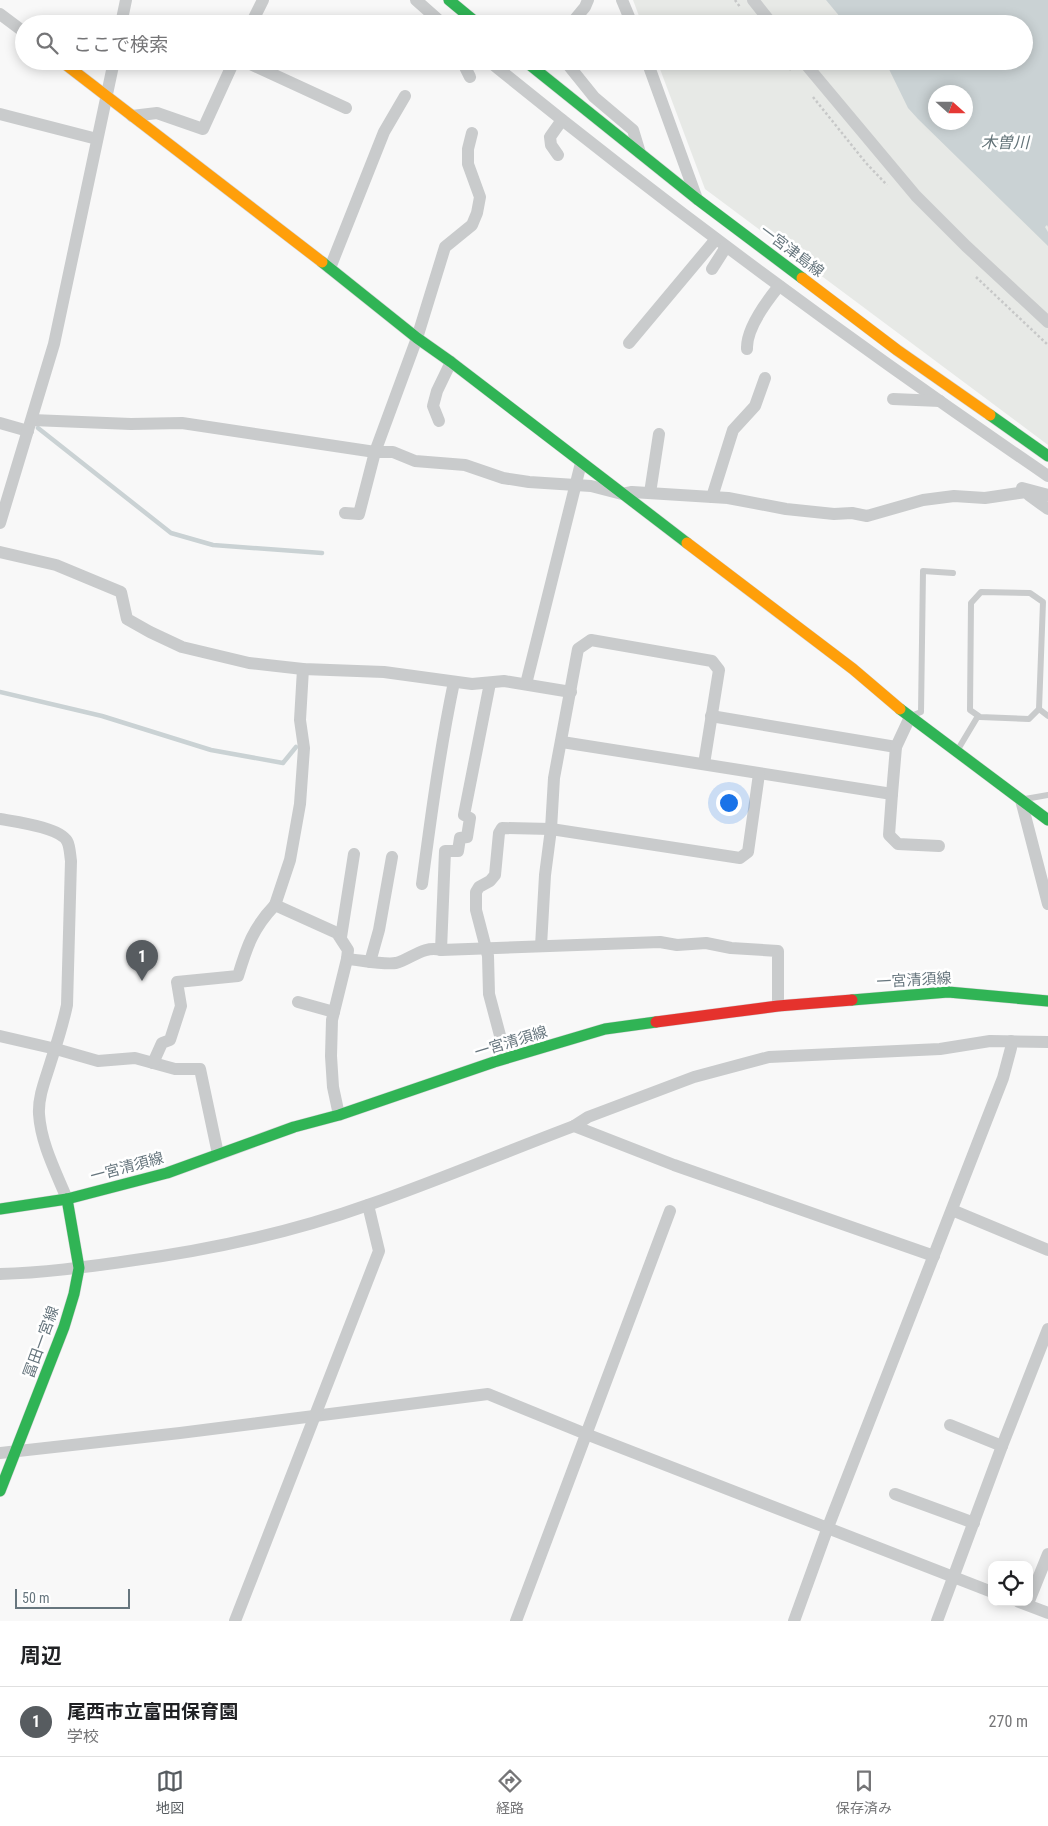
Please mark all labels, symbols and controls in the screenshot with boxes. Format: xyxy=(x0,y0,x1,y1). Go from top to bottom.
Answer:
search box xyxy=(15,15,1033,70)
icon: search xyxy=(33,29,61,57)
text: ここで検索 xyxy=(73,33,168,56)
north arrow xyxy=(928,85,973,130)
water label: 木曽川 xyxy=(981,133,1031,152)
street label: 一宮津島線 xyxy=(757,221,827,281)
your location xyxy=(716,790,742,816)
pin: 1 xyxy=(126,940,158,981)
street label: 一宮清須線 xyxy=(876,969,952,991)
street label: 一宮清須線 xyxy=(472,1022,550,1062)
street label: 一宮清須線 xyxy=(88,1149,166,1185)
street label: 冨田一宮線 xyxy=(20,1304,62,1380)
map controls xyxy=(988,1561,1033,1606)
button: locate xyxy=(988,1561,1033,1606)
scale bar xyxy=(15,1586,130,1609)
text: 50 m xyxy=(22,1590,50,1606)
text: 周辺 xyxy=(20,1644,62,1668)
text: 尾西市立富田保育園 xyxy=(67,1700,238,1723)
text: 1 xyxy=(32,1712,40,1731)
text: 270 m xyxy=(989,1712,1028,1731)
text: 学校 xyxy=(67,1727,99,1746)
tab: 地図 xyxy=(156,1767,184,1817)
tab: 経路 xyxy=(496,1767,524,1817)
tab: 保存済み xyxy=(836,1767,892,1817)

